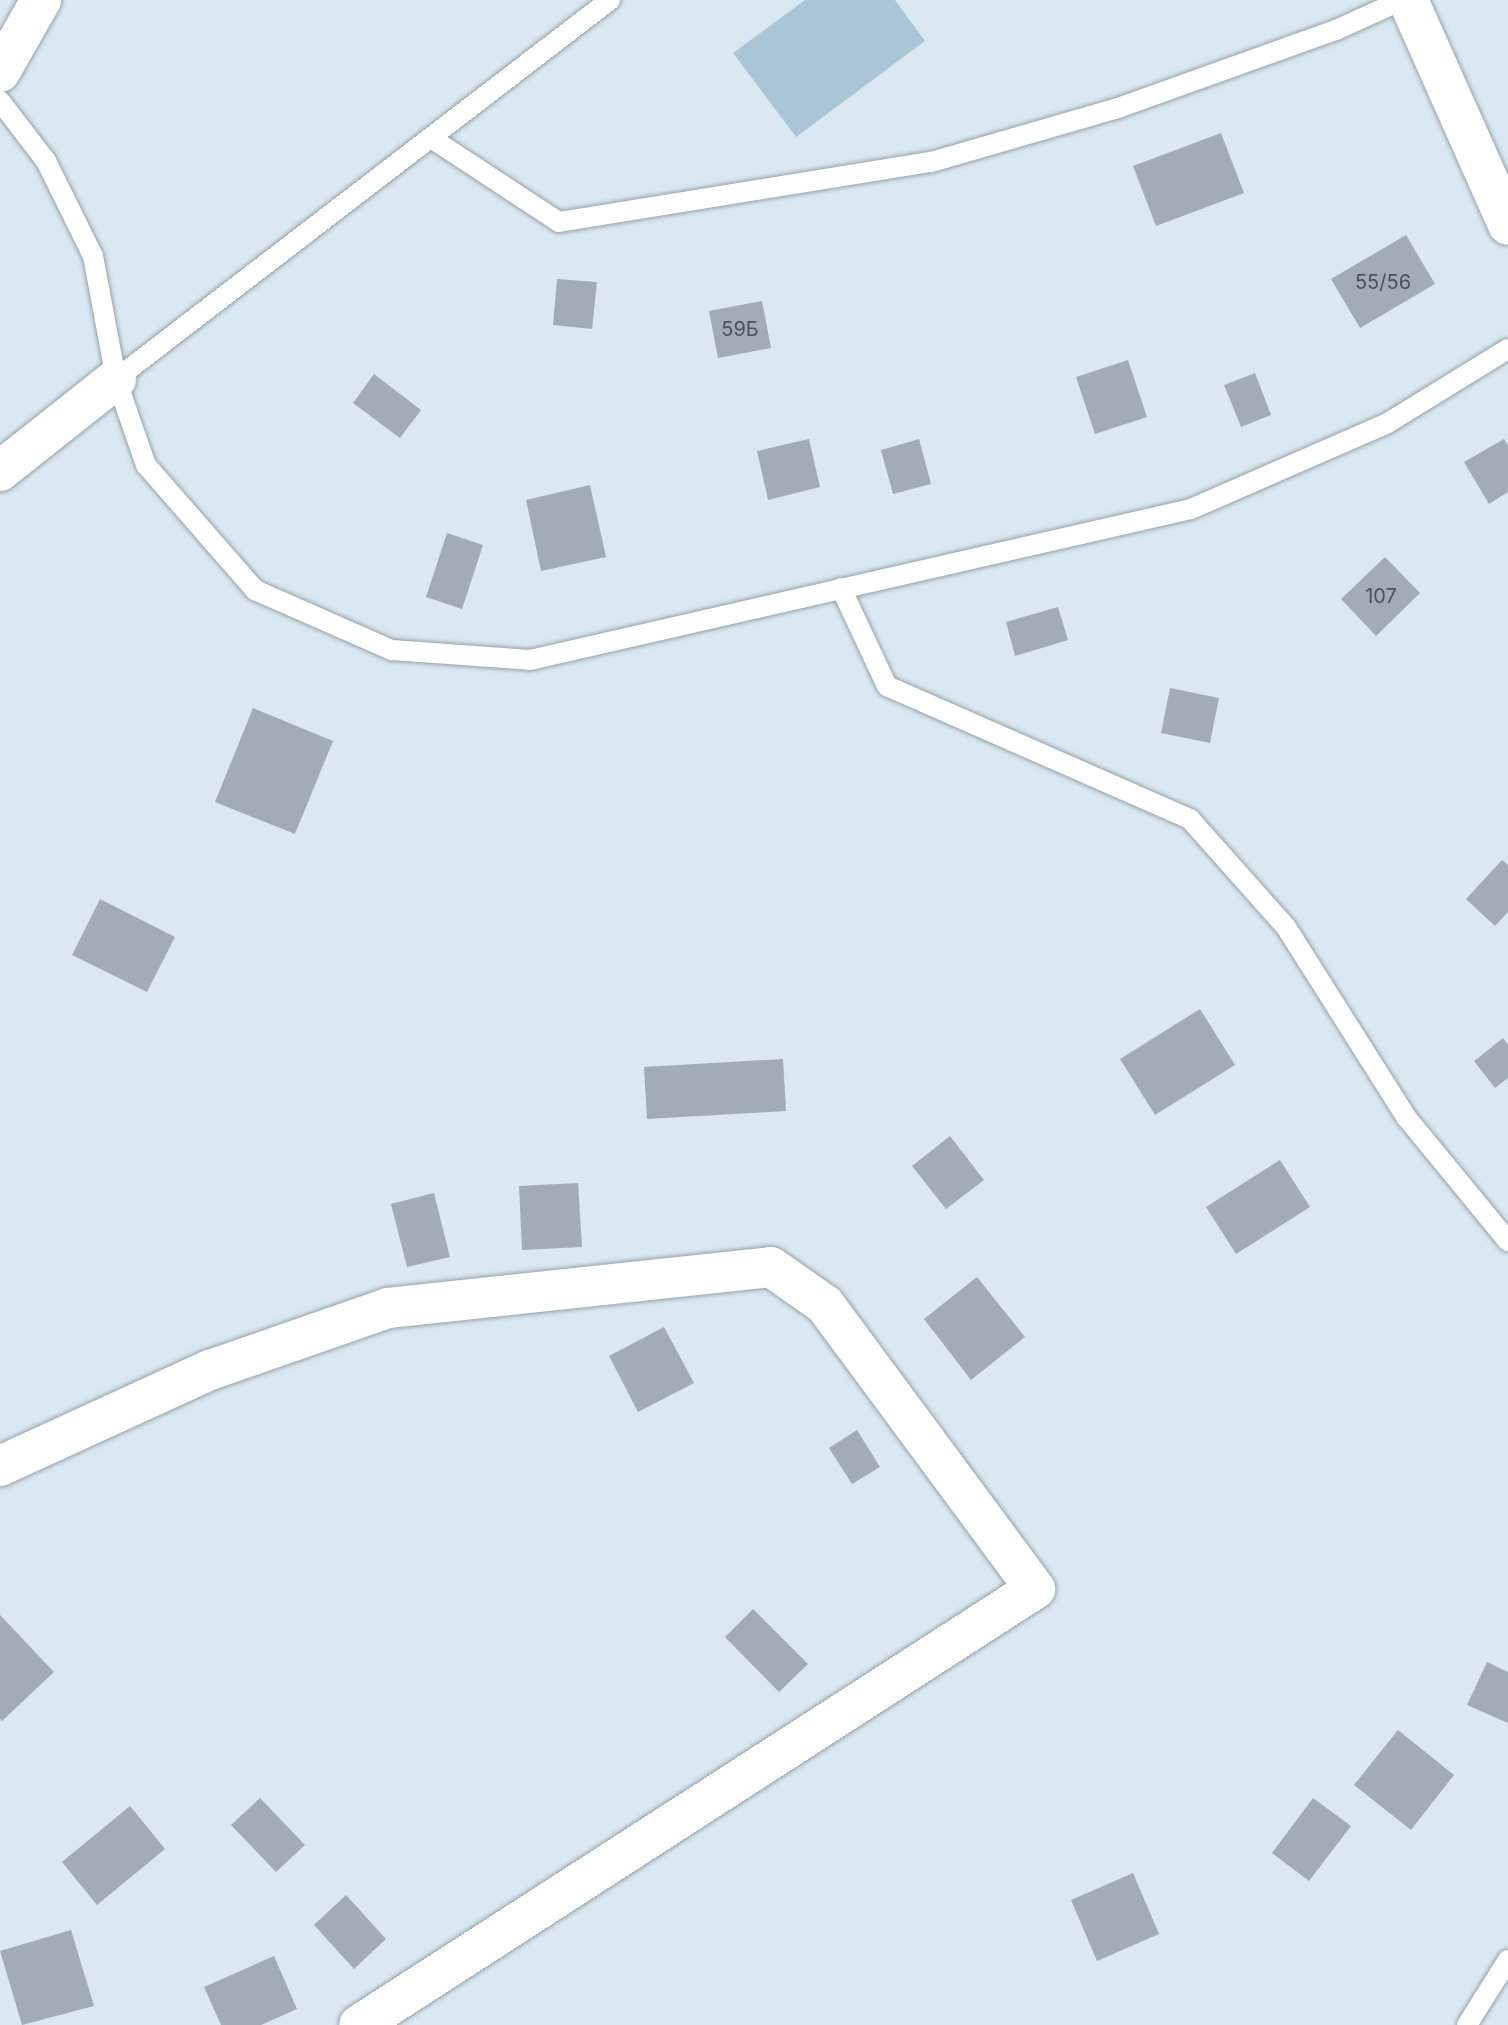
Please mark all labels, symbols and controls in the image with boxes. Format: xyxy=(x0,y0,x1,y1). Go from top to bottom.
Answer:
house number: 55/56 xyxy=(1355,270,1411,294)
house number: 59Б xyxy=(721,317,759,341)
house number: 107 xyxy=(1365,584,1397,608)

